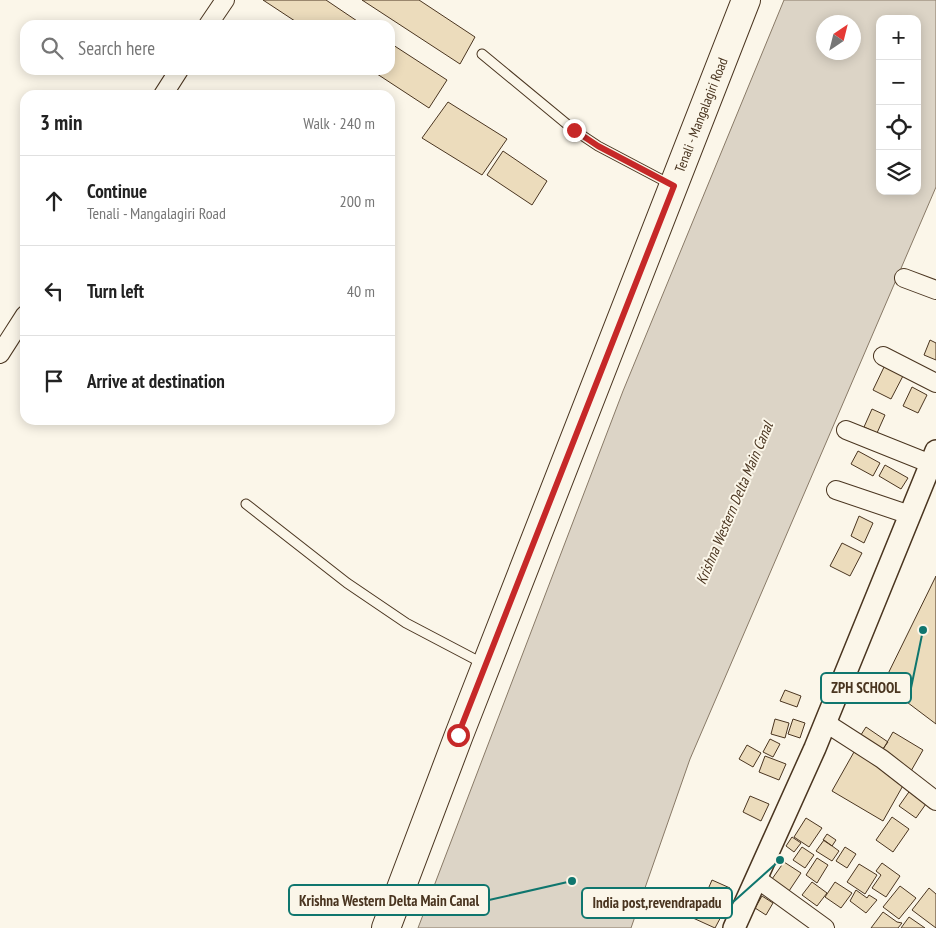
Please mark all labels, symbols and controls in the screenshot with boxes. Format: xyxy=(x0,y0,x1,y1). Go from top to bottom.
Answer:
north arrow xyxy=(816,15,861,60)
map controls xyxy=(876,15,921,195)
button: + xyxy=(876,15,921,60)
search box xyxy=(20,20,395,75)
icon: search xyxy=(38,34,66,62)
text: Search here xyxy=(78,36,155,60)
street label: Tenali - Mangalagiri Road xyxy=(671,55,732,175)
button: − xyxy=(876,60,921,105)
button: locate xyxy=(876,105,921,150)
text: 3 min xyxy=(40,109,82,136)
text: Walk · 240 m xyxy=(303,113,375,133)
route end xyxy=(563,119,586,142)
button: layers xyxy=(876,150,921,195)
text: Continue xyxy=(87,179,147,203)
icon: ahead xyxy=(40,187,68,215)
text: 200 m xyxy=(340,191,375,211)
text: Tenali - Mangalagiri Road xyxy=(87,203,226,223)
icon: left xyxy=(40,277,68,305)
text: Turn left xyxy=(87,279,144,303)
text: 40 m xyxy=(347,281,375,301)
icon: arrive xyxy=(40,367,68,395)
text: Arrive at destination xyxy=(87,369,225,393)
water label: Krishna Western Delta Main Canal xyxy=(691,417,777,587)
callout: ZPH SCHOOL xyxy=(821,673,911,703)
text: ZPH SCHOOL xyxy=(831,678,901,697)
route start xyxy=(447,724,470,747)
callout: Krishna Western Delta Main Canal xyxy=(289,885,489,915)
callout: India post,revendrapadu xyxy=(582,888,732,918)
text: Krishna Western Delta Main Canal xyxy=(299,891,479,910)
text: India post,revendrapadu xyxy=(592,893,722,912)

